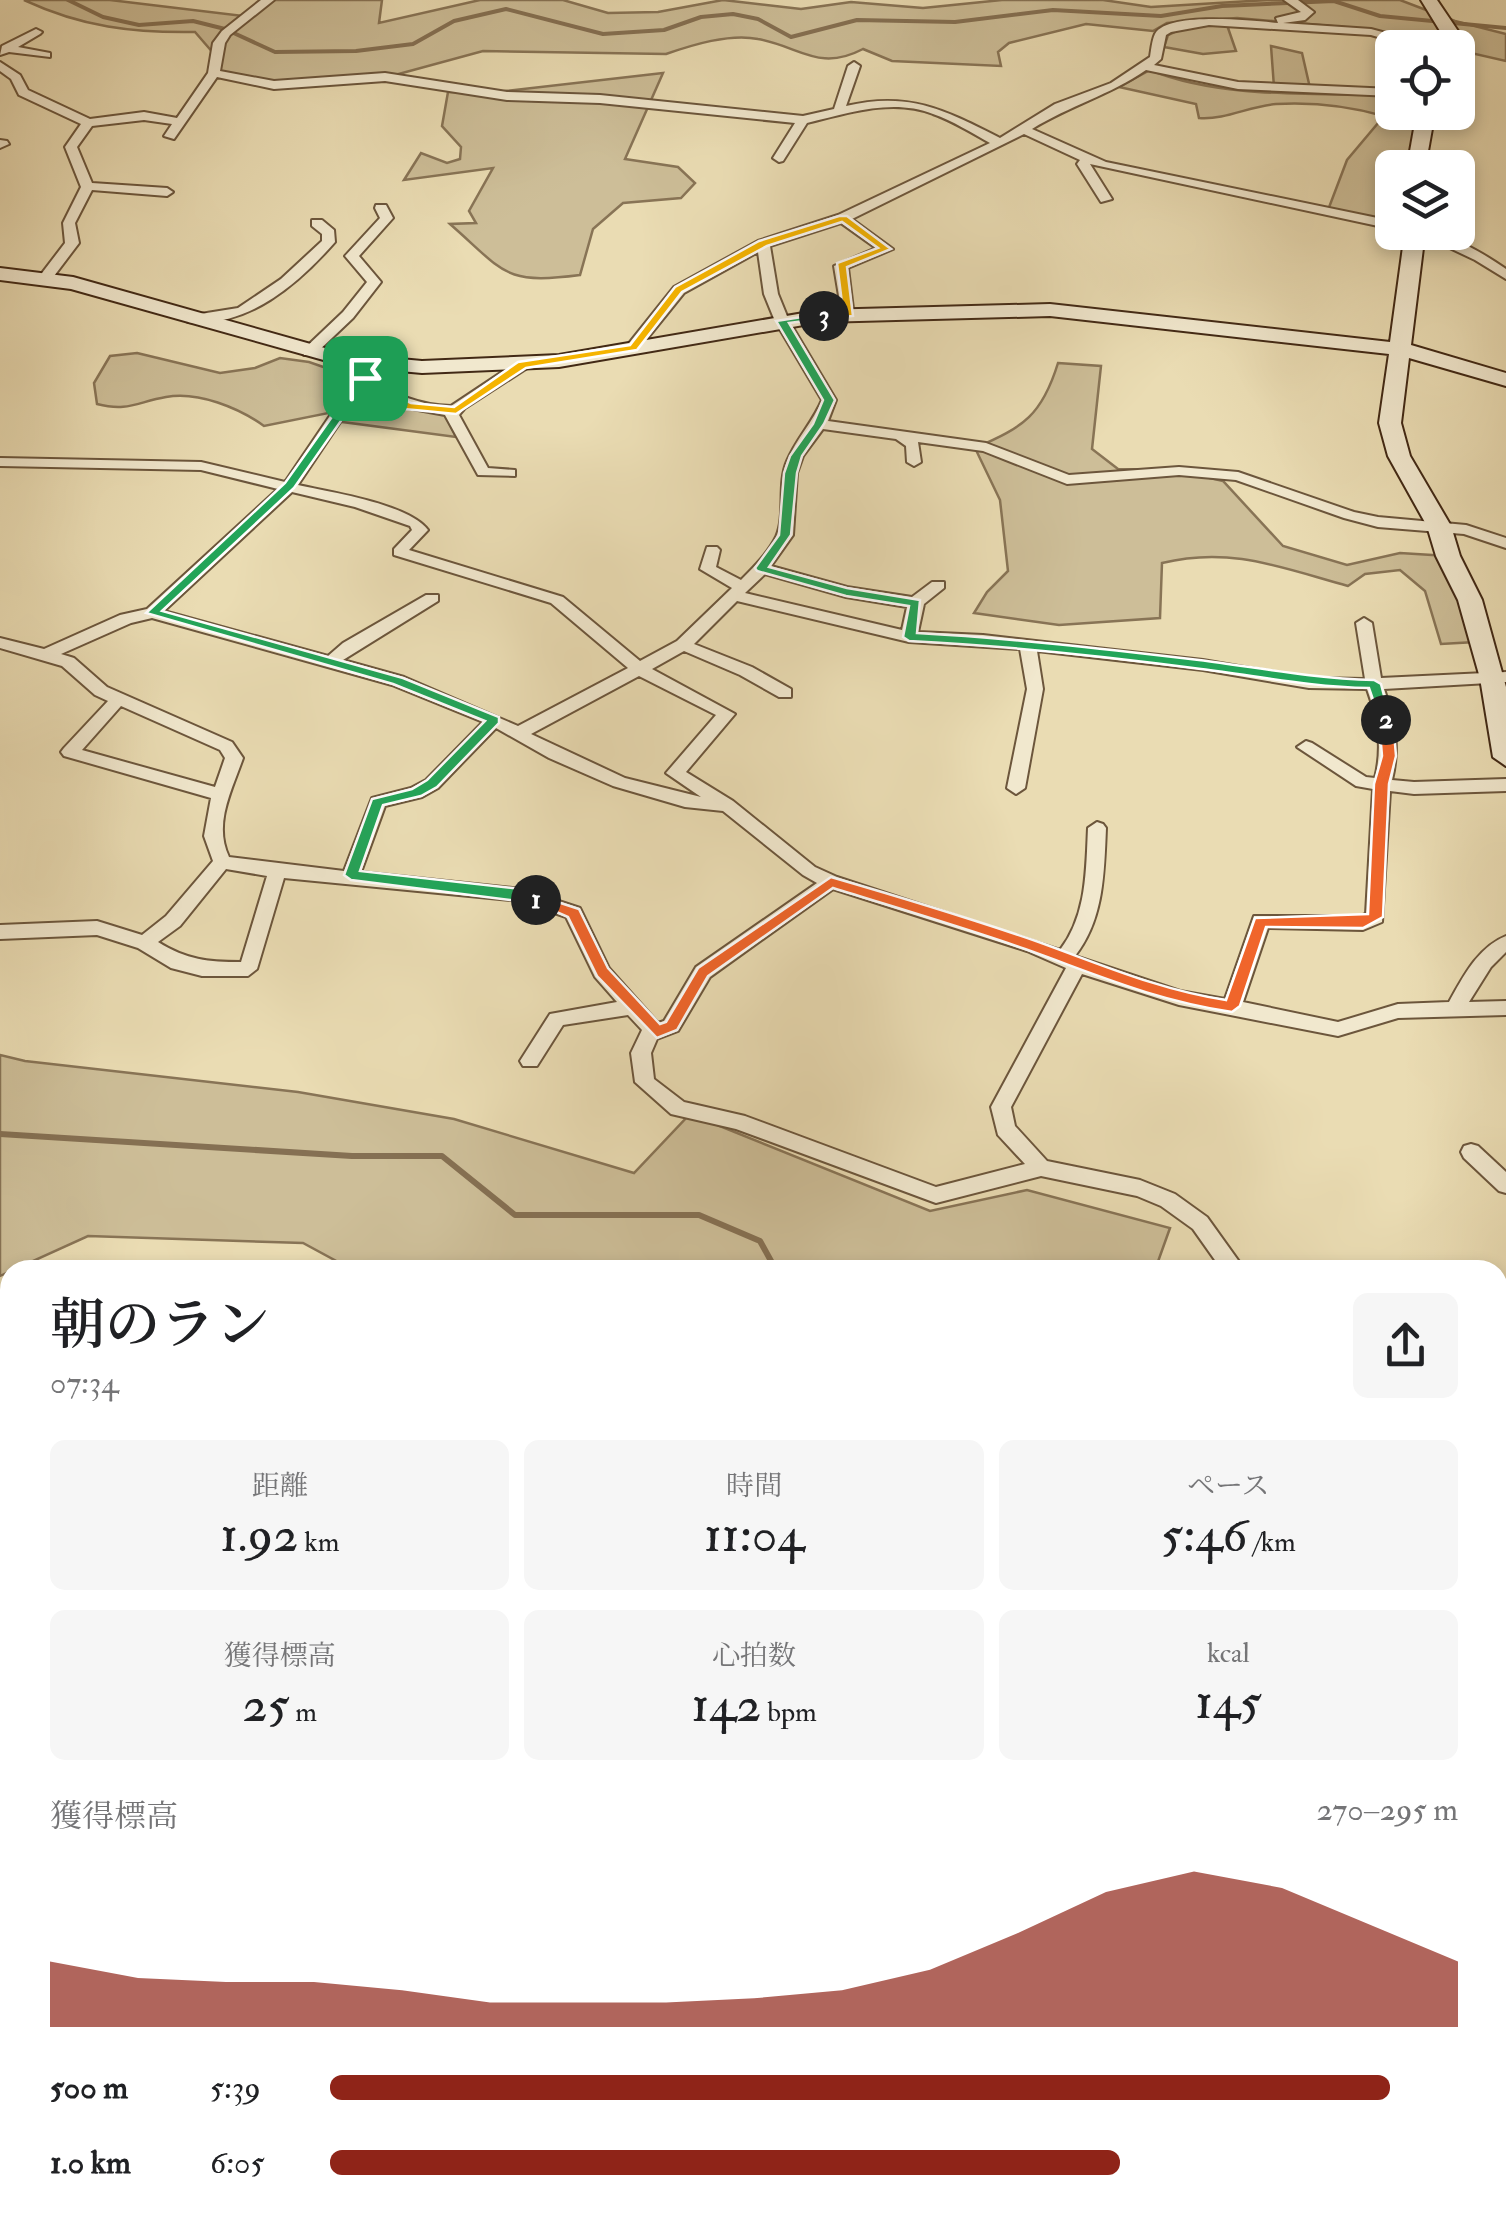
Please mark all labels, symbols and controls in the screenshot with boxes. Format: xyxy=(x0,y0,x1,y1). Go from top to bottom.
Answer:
map controls xyxy=(1375,30,1475,250)
button: locate xyxy=(1375,30,1475,130)
button: layers xyxy=(1375,150,1475,250)
pin: 3 xyxy=(799,291,849,341)
text: 3 xyxy=(819,298,829,333)
pin xyxy=(323,336,408,421)
icon: arrive xyxy=(338,351,393,406)
pin: 2 xyxy=(1361,695,1411,745)
text: 2 xyxy=(1379,702,1393,737)
pin: 1 xyxy=(511,875,561,925)
text: 1 xyxy=(531,882,541,917)
text: 朝のラン xyxy=(50,1291,270,1360)
button: share xyxy=(1353,1293,1458,1398)
text: 07:34 xyxy=(50,1363,118,1403)
text: 距離 xyxy=(252,1469,308,1504)
text: 時間 xyxy=(726,1469,782,1504)
text: ペース xyxy=(1187,1469,1270,1504)
text: 1.92 xyxy=(220,1504,298,1567)
text: 11:04 xyxy=(704,1504,804,1567)
text: 5:46 xyxy=(1161,1504,1247,1567)
text: km xyxy=(298,1525,339,1560)
text: /km xyxy=(1247,1525,1296,1560)
text: kcal xyxy=(1207,1636,1250,1671)
text: 獲得標高 xyxy=(224,1639,336,1674)
text: 心拍数 xyxy=(712,1639,796,1674)
text: 145 xyxy=(1195,1671,1262,1734)
text: 25 xyxy=(242,1674,289,1737)
text: 142 xyxy=(691,1674,761,1737)
text: m xyxy=(289,1695,317,1730)
text: bpm xyxy=(761,1695,817,1730)
text: 270–295 m xyxy=(1316,1790,1458,1830)
text: 獲得標高 xyxy=(50,1797,178,1837)
text: 500 m xyxy=(50,2068,128,2108)
text: 5:39 xyxy=(210,2068,261,2108)
text: 1.0 km xyxy=(50,2143,131,2183)
text: 6:05 xyxy=(210,2143,265,2183)

